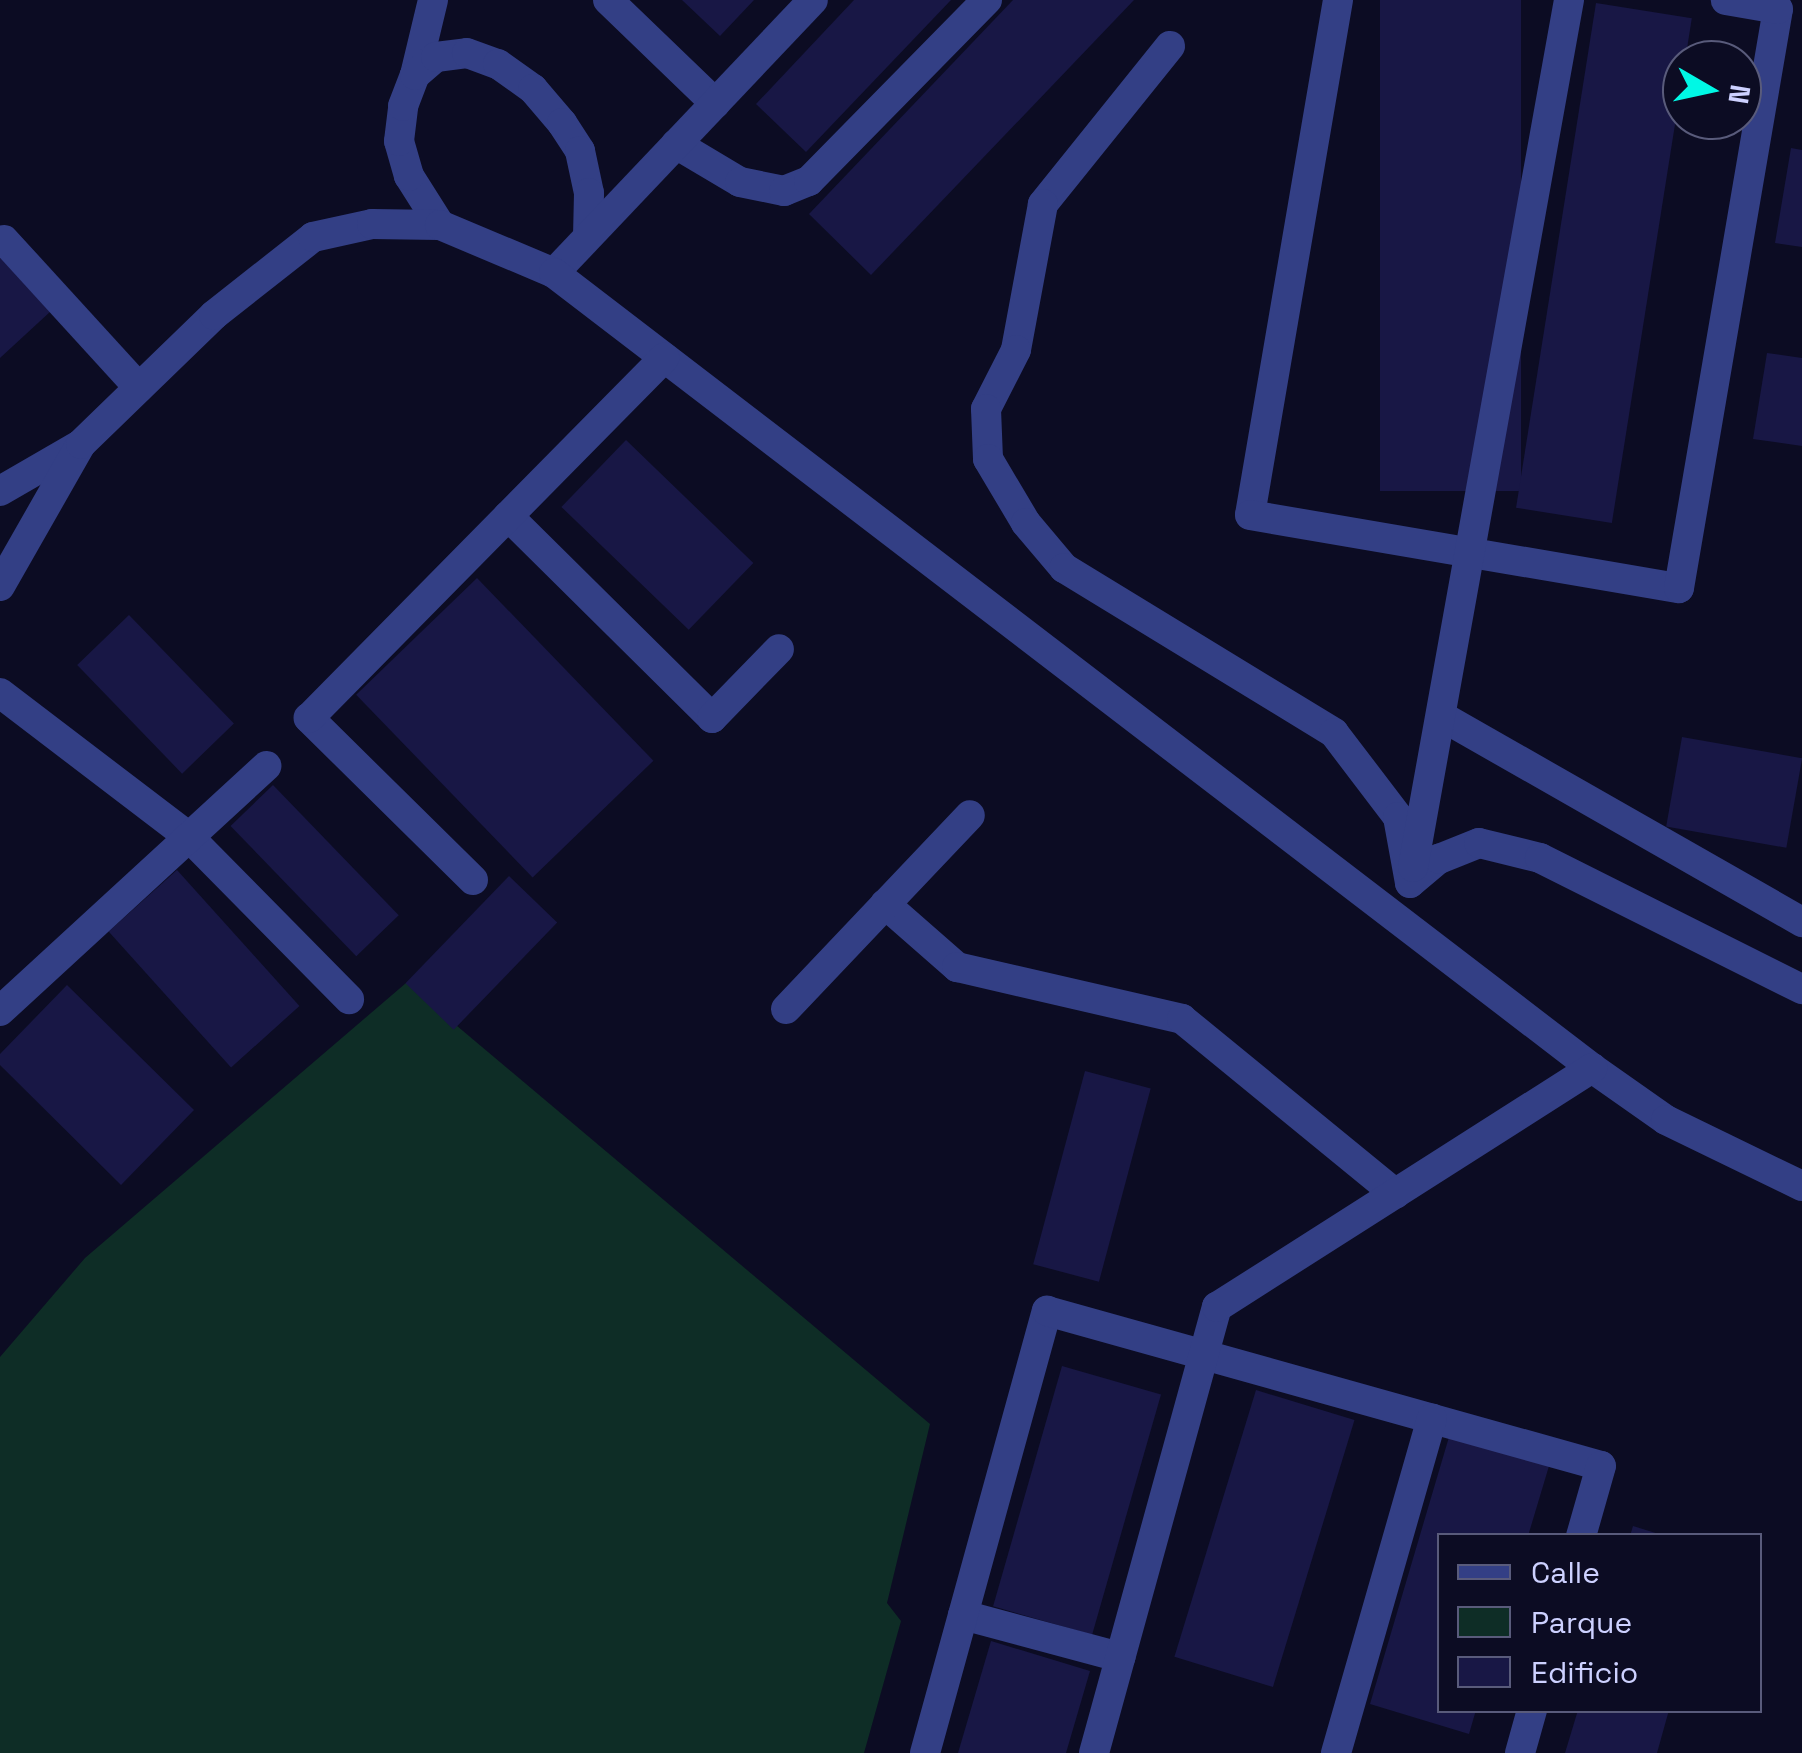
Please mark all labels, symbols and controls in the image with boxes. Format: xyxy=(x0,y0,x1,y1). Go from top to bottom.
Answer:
north arrow xyxy=(1662,40,1762,140)
text: N xyxy=(1720,82,1759,106)
legend xyxy=(1437,1533,1762,1713)
text: Calle xyxy=(1531,1553,1600,1592)
text: Parque xyxy=(1531,1603,1632,1642)
text: Edificio xyxy=(1531,1653,1638,1692)

